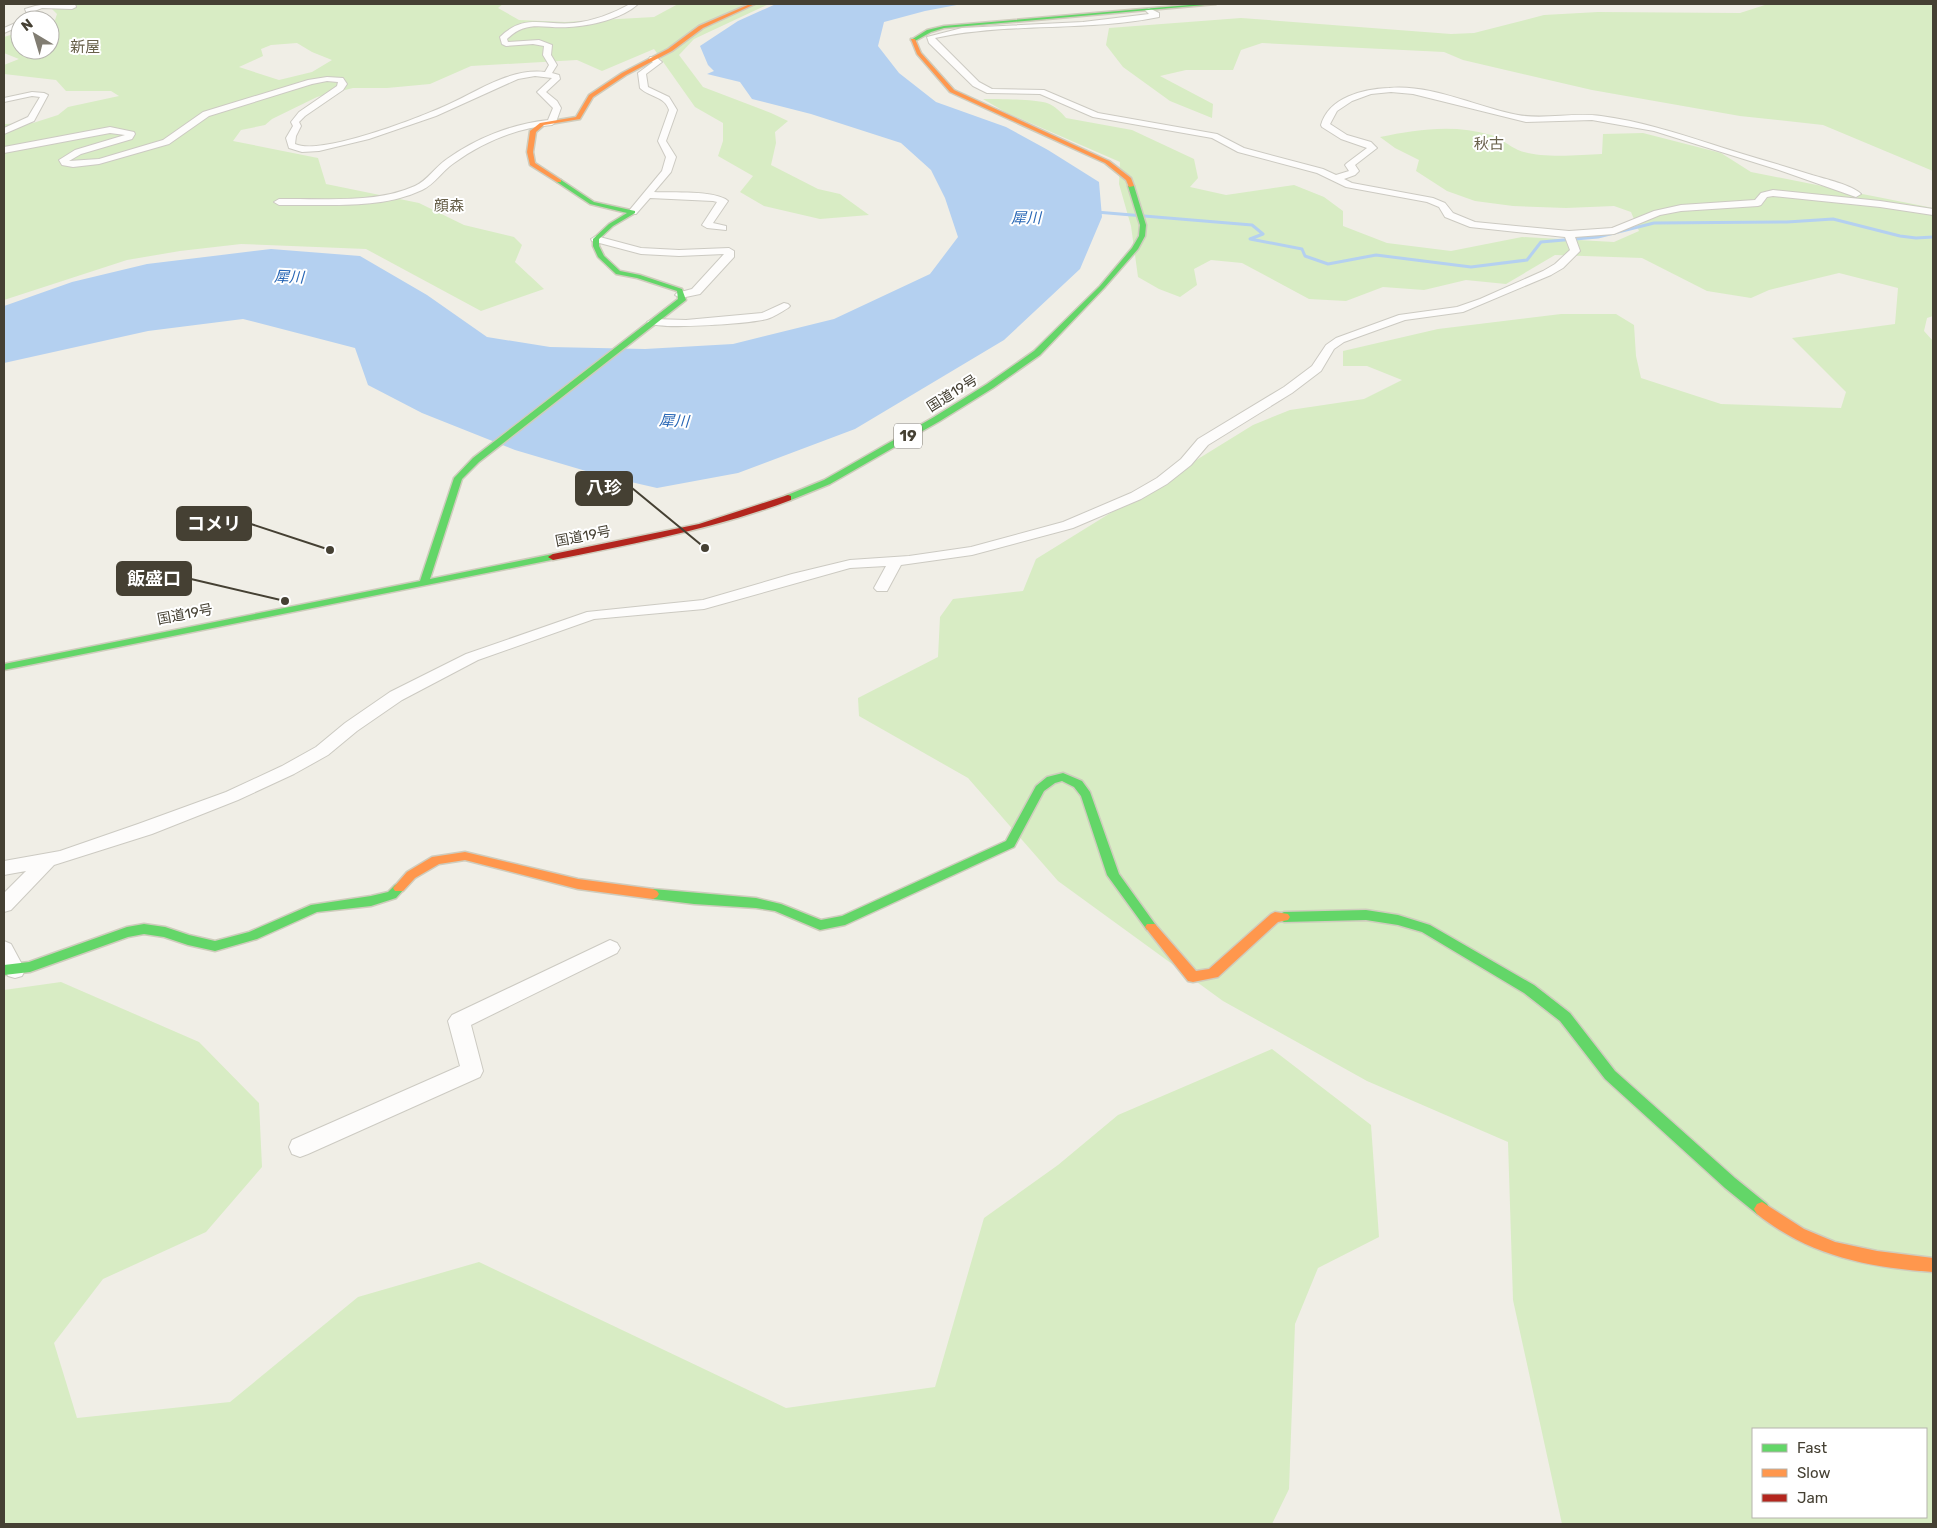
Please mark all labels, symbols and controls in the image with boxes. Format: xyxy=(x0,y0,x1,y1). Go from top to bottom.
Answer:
north arrow xyxy=(10,10,60,60)
text: N xyxy=(18,15,37,35)
district label: 新屋 xyxy=(70,38,100,56)
district label: 秋古 xyxy=(1474,135,1504,153)
district label: 顔森 xyxy=(434,197,464,215)
water label: 犀川 xyxy=(1011,209,1043,227)
water label: 犀川 xyxy=(274,267,306,287)
street label: 国道19号 xyxy=(924,371,981,416)
water label: 犀川 xyxy=(659,411,691,431)
road number: 19 xyxy=(894,424,922,448)
callout: 八珍 xyxy=(576,472,632,505)
text: 八珍 xyxy=(586,477,622,499)
callout: コメリ xyxy=(177,507,251,540)
text: コメリ xyxy=(187,513,241,535)
street label: 国道19号 xyxy=(554,523,612,550)
callout: 飯盛口 xyxy=(117,562,191,595)
text: 飯盛口 xyxy=(127,568,181,590)
street label: 国道19号 xyxy=(156,601,214,628)
legend xyxy=(1752,1428,1927,1518)
text: Fast xyxy=(1797,1439,1827,1457)
text: Slow xyxy=(1797,1464,1830,1482)
text: Jam xyxy=(1797,1489,1828,1507)

